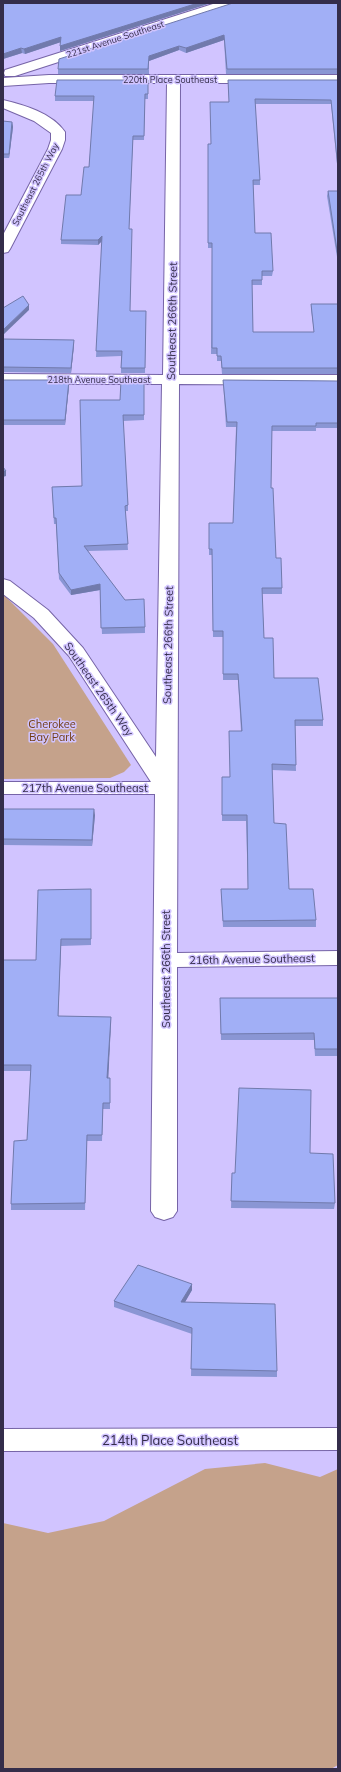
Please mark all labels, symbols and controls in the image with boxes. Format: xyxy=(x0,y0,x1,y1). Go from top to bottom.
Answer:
street label: 221st Avenue Southeast xyxy=(65,18,165,60)
street label: 220th Place Southeast xyxy=(123,74,217,85)
street label: Southeast 265th Way xyxy=(9,141,62,228)
street label: Southeast 266th Street xyxy=(164,262,180,380)
street label: 218th Avenue Southeast xyxy=(48,374,150,385)
street label: Southeast 266th Street xyxy=(160,586,176,704)
street label: Southeast 265th Way xyxy=(61,639,137,739)
park label: Cherokee Bay Park xyxy=(28,717,76,744)
street label: 217th Avenue Southeast xyxy=(22,781,148,795)
street label: Southeast 266th Street xyxy=(159,910,173,1028)
street label: 216th Avenue Southeast xyxy=(189,951,315,967)
street label: 214th Place Southeast xyxy=(102,1432,238,1448)

